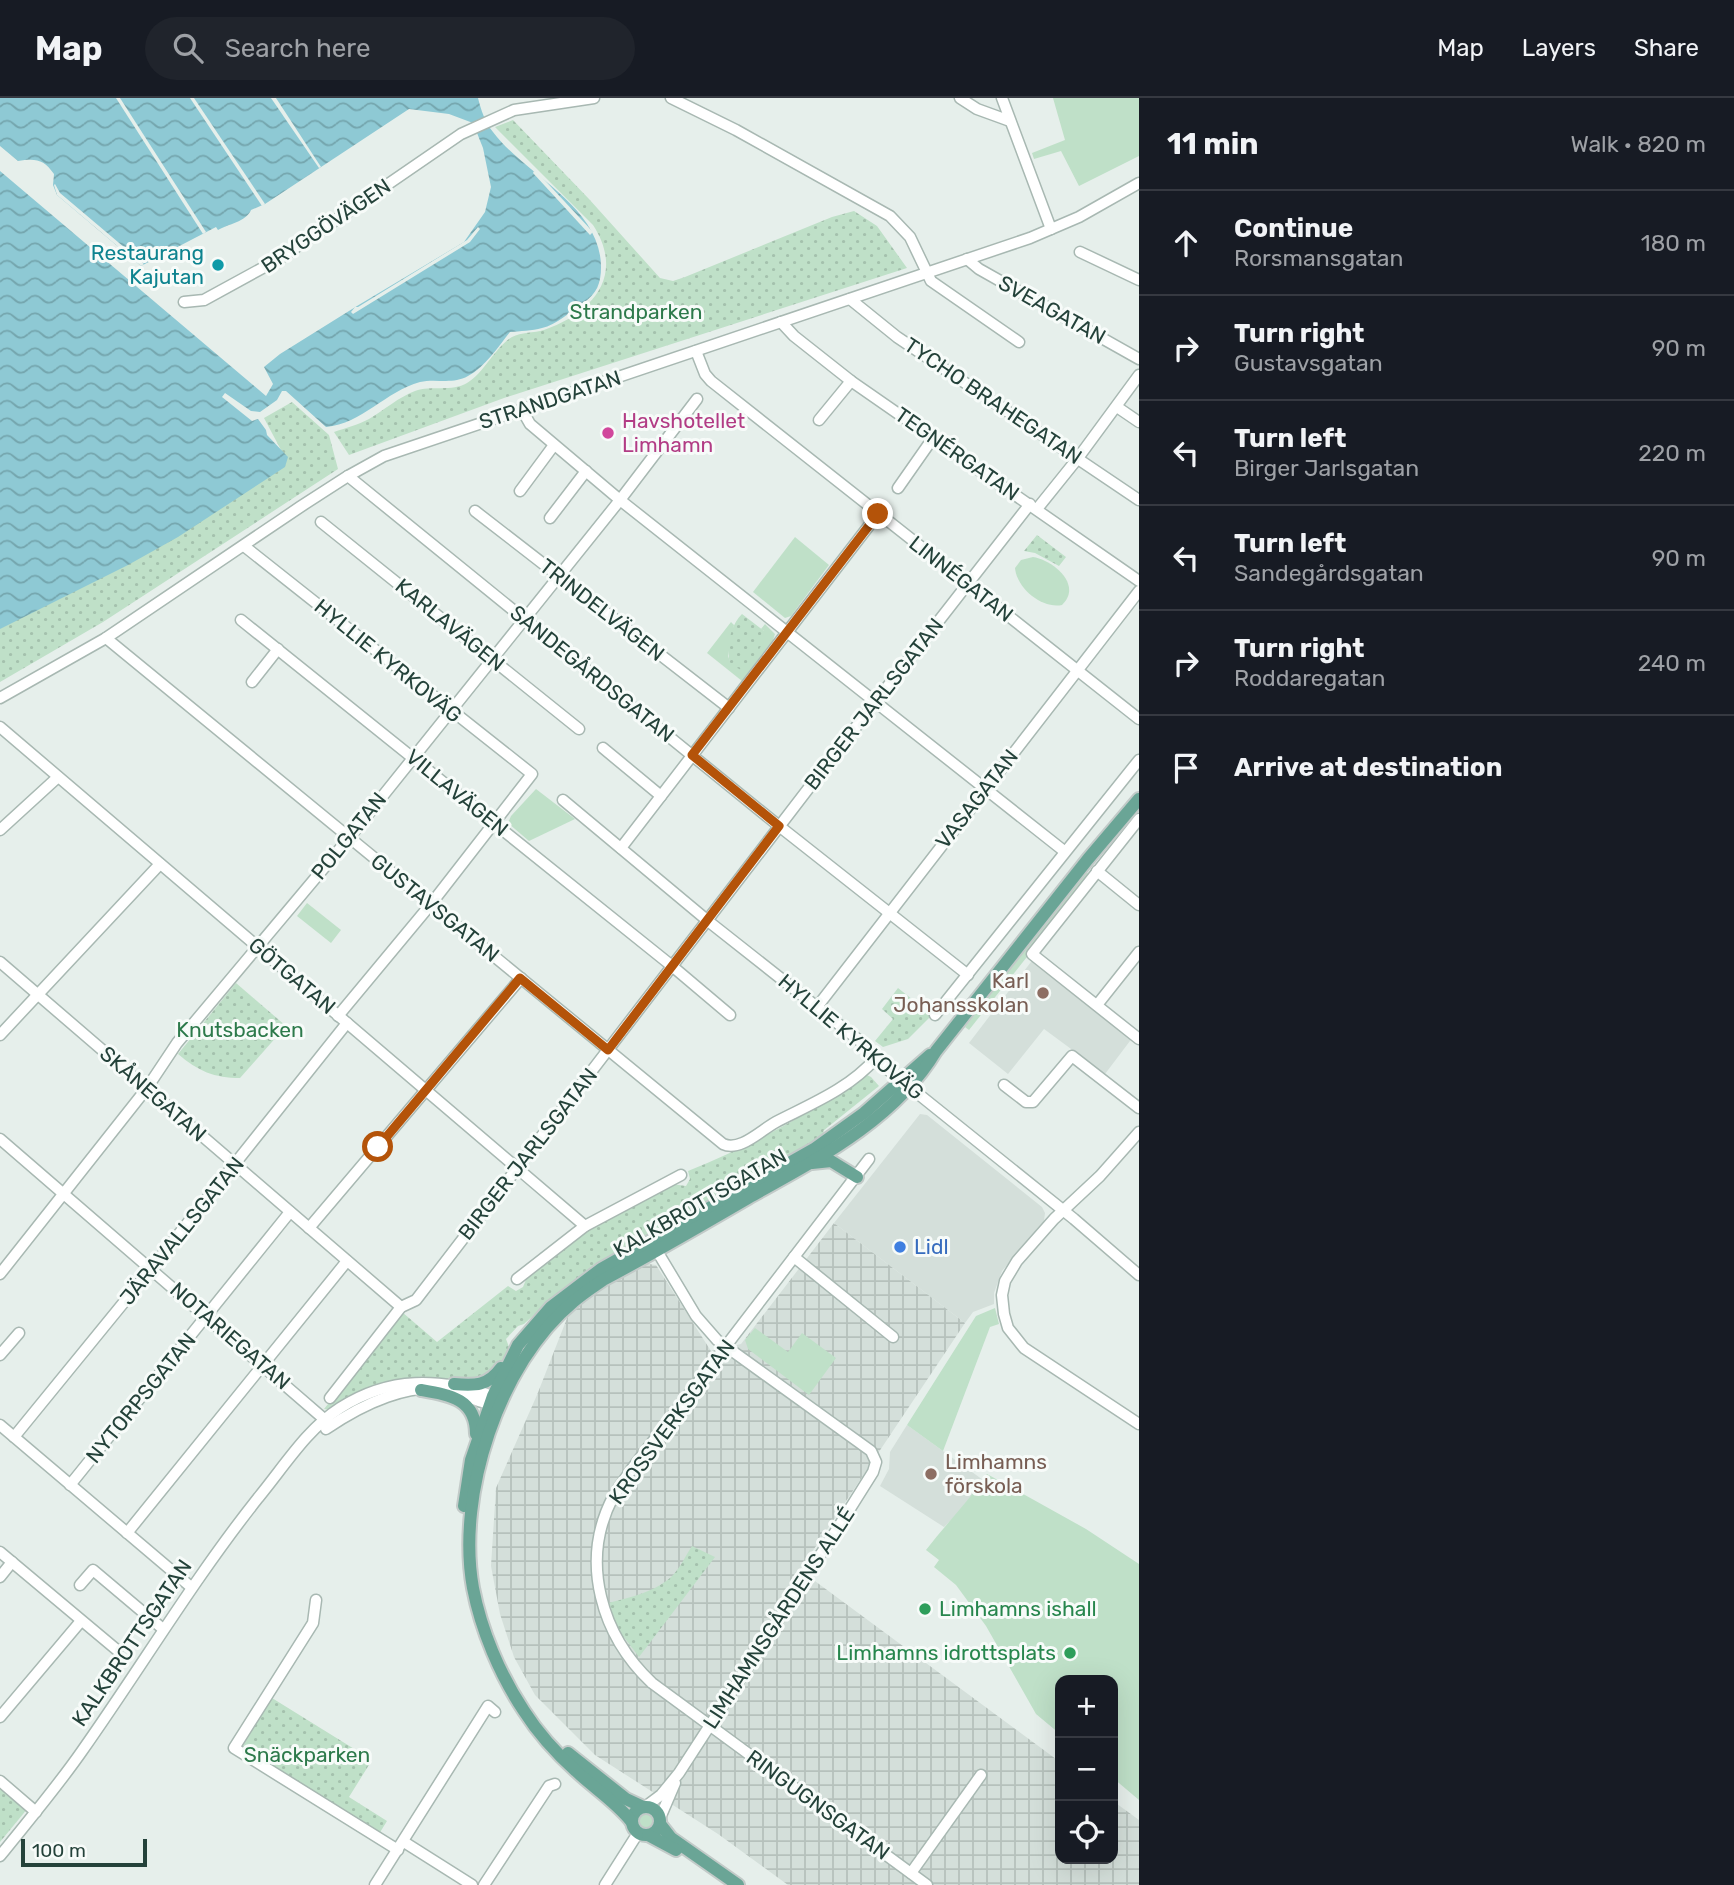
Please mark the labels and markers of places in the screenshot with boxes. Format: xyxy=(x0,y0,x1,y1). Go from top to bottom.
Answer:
place label: Restaurang Kajutan xyxy=(91,240,204,289)
marker: Restaurang Kajutan xyxy=(210,257,226,273)
place label: Havshotellet Limhamn xyxy=(622,408,745,457)
marker: Havshotellet Limhamn xyxy=(600,425,616,441)
place label: Karl Johansskolan xyxy=(893,968,1029,1017)
marker: Karl Johansskolan xyxy=(1035,985,1051,1001)
place label: Lidl xyxy=(914,1234,949,1259)
marker: Lidl xyxy=(892,1239,908,1255)
place label: Limhamns förskola xyxy=(945,1449,1047,1498)
marker: Limhamns förskola xyxy=(923,1466,939,1482)
place label: Limhamns ishall xyxy=(939,1596,1097,1621)
marker: Limhamns ishall xyxy=(917,1601,933,1617)
place label: Limhamns idrottsplats xyxy=(836,1640,1056,1665)
marker: Limhamns idrottsplats xyxy=(1062,1645,1078,1661)

